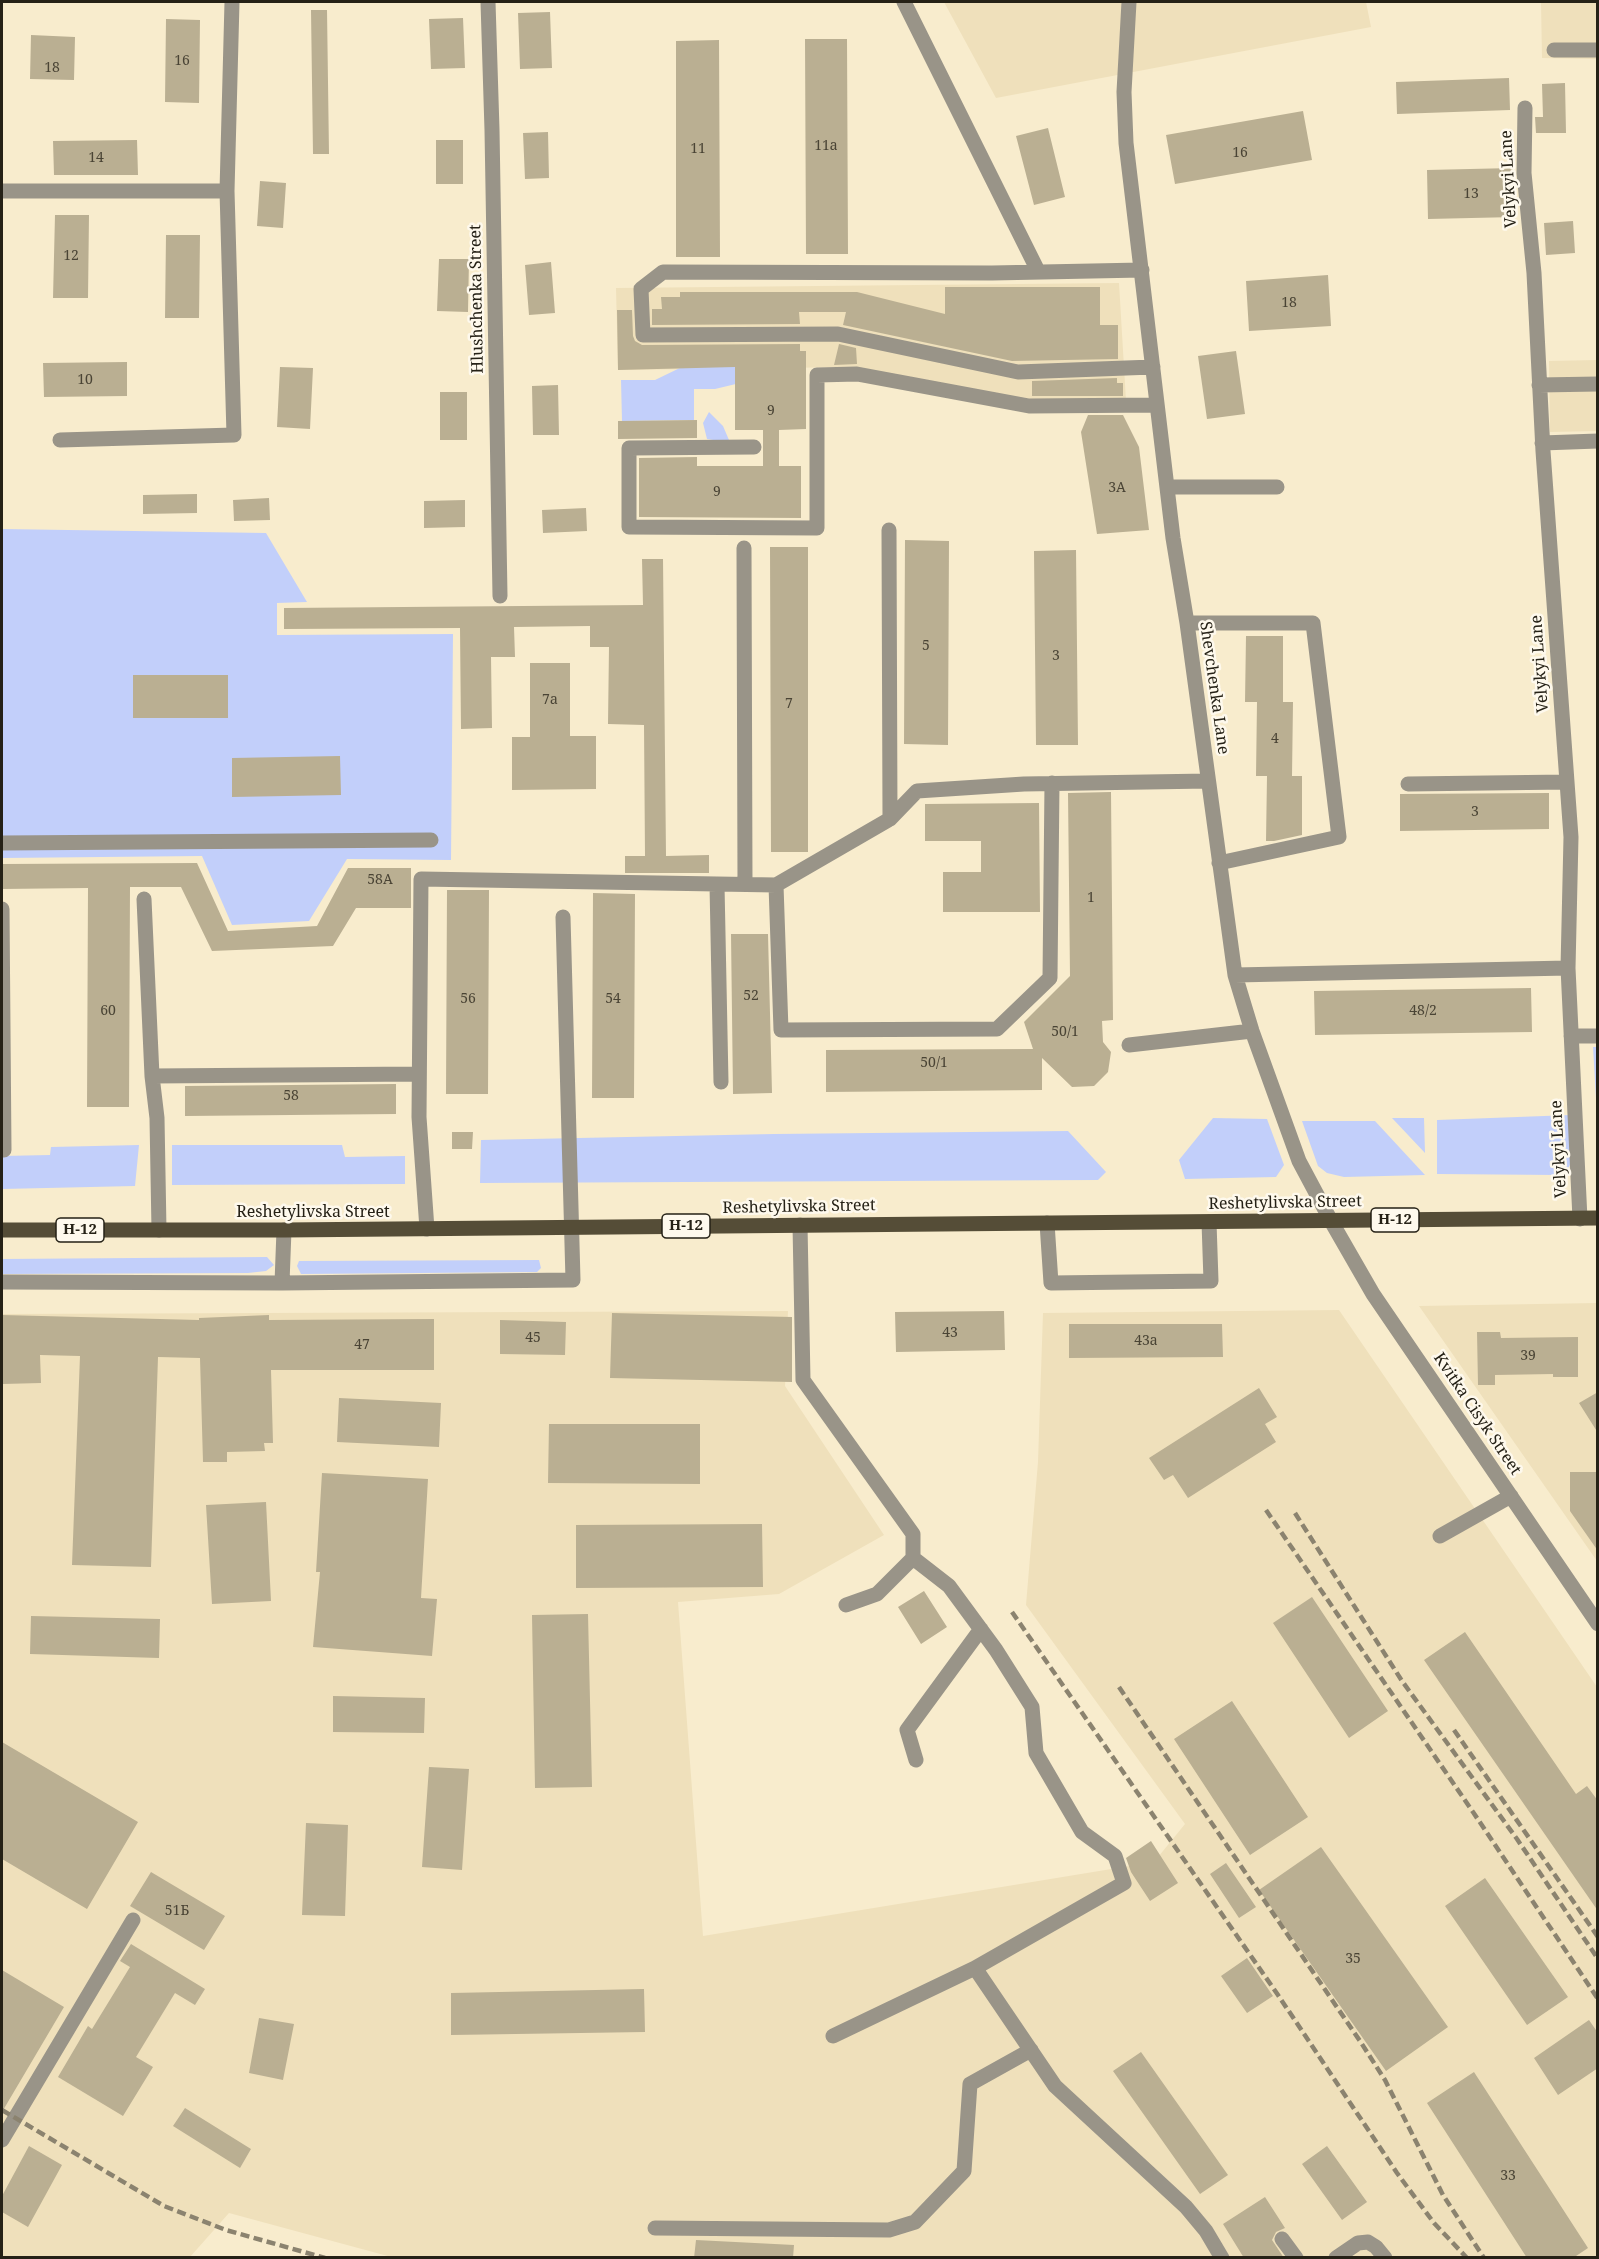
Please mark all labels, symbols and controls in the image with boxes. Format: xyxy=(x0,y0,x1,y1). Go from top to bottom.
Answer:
house number: 16 xyxy=(174,53,190,69)
house number: 18 xyxy=(44,60,60,76)
street label: Velykyi Lane xyxy=(1497,130,1521,228)
house number: 11а xyxy=(814,138,838,154)
house number: 11 xyxy=(690,141,706,157)
house number: 16 xyxy=(1232,145,1248,161)
house number: 14 xyxy=(88,150,104,166)
house number: 13 xyxy=(1463,186,1479,202)
street label: Hlushchenka Street xyxy=(466,224,488,374)
house number: 12 xyxy=(63,248,79,264)
house number: 18 xyxy=(1281,295,1297,311)
house number: 10 xyxy=(77,372,93,388)
house number: 9 xyxy=(767,403,775,419)
house number: 3А xyxy=(1108,480,1126,496)
house number: 9 xyxy=(713,484,721,500)
street label: Velykyi Lane xyxy=(1527,614,1553,714)
street label: Shevchenka Lane xyxy=(1195,620,1233,756)
house number: 5 xyxy=(922,638,930,654)
house number: 3 xyxy=(1052,648,1060,664)
house number: 7а xyxy=(542,692,558,708)
house number: 7 xyxy=(785,696,793,712)
house number: 4 xyxy=(1271,731,1279,747)
house number: 3 xyxy=(1471,804,1479,820)
house number: 58А xyxy=(367,872,393,888)
house number: 1 xyxy=(1087,890,1095,906)
house number: 52 xyxy=(743,988,759,1004)
house number: 56 xyxy=(460,991,476,1007)
house number: 54 xyxy=(605,991,621,1007)
house number: 60 xyxy=(100,1003,116,1019)
house number: 48/2 xyxy=(1409,1003,1437,1019)
house number: 50/1 xyxy=(1051,1024,1079,1040)
house number: 50/1 xyxy=(920,1055,948,1071)
house number: 58 xyxy=(283,1088,299,1104)
street label: Velykyi Lane xyxy=(1547,1100,1571,1198)
street label: Reshetylivska Street xyxy=(1208,1192,1362,1214)
street label: Reshetylivska Street xyxy=(722,1196,876,1218)
street label: Reshetylivska Street xyxy=(236,1202,390,1222)
road number: Н-12 xyxy=(1371,1208,1419,1232)
road number: Н-12 xyxy=(662,1214,710,1238)
road number: Н-12 xyxy=(56,1218,104,1242)
house number: 43 xyxy=(942,1325,958,1341)
house number: 45 xyxy=(525,1330,541,1346)
house number: 43а xyxy=(1134,1333,1158,1349)
house number: 47 xyxy=(354,1337,370,1353)
house number: 39 xyxy=(1520,1348,1536,1364)
street label: Kvitka Cisyk Street xyxy=(1429,1349,1525,1479)
house number: 51Б xyxy=(165,1903,189,1919)
house number: 35 xyxy=(1345,1951,1361,1967)
house number: 33 xyxy=(1500,2168,1516,2184)

